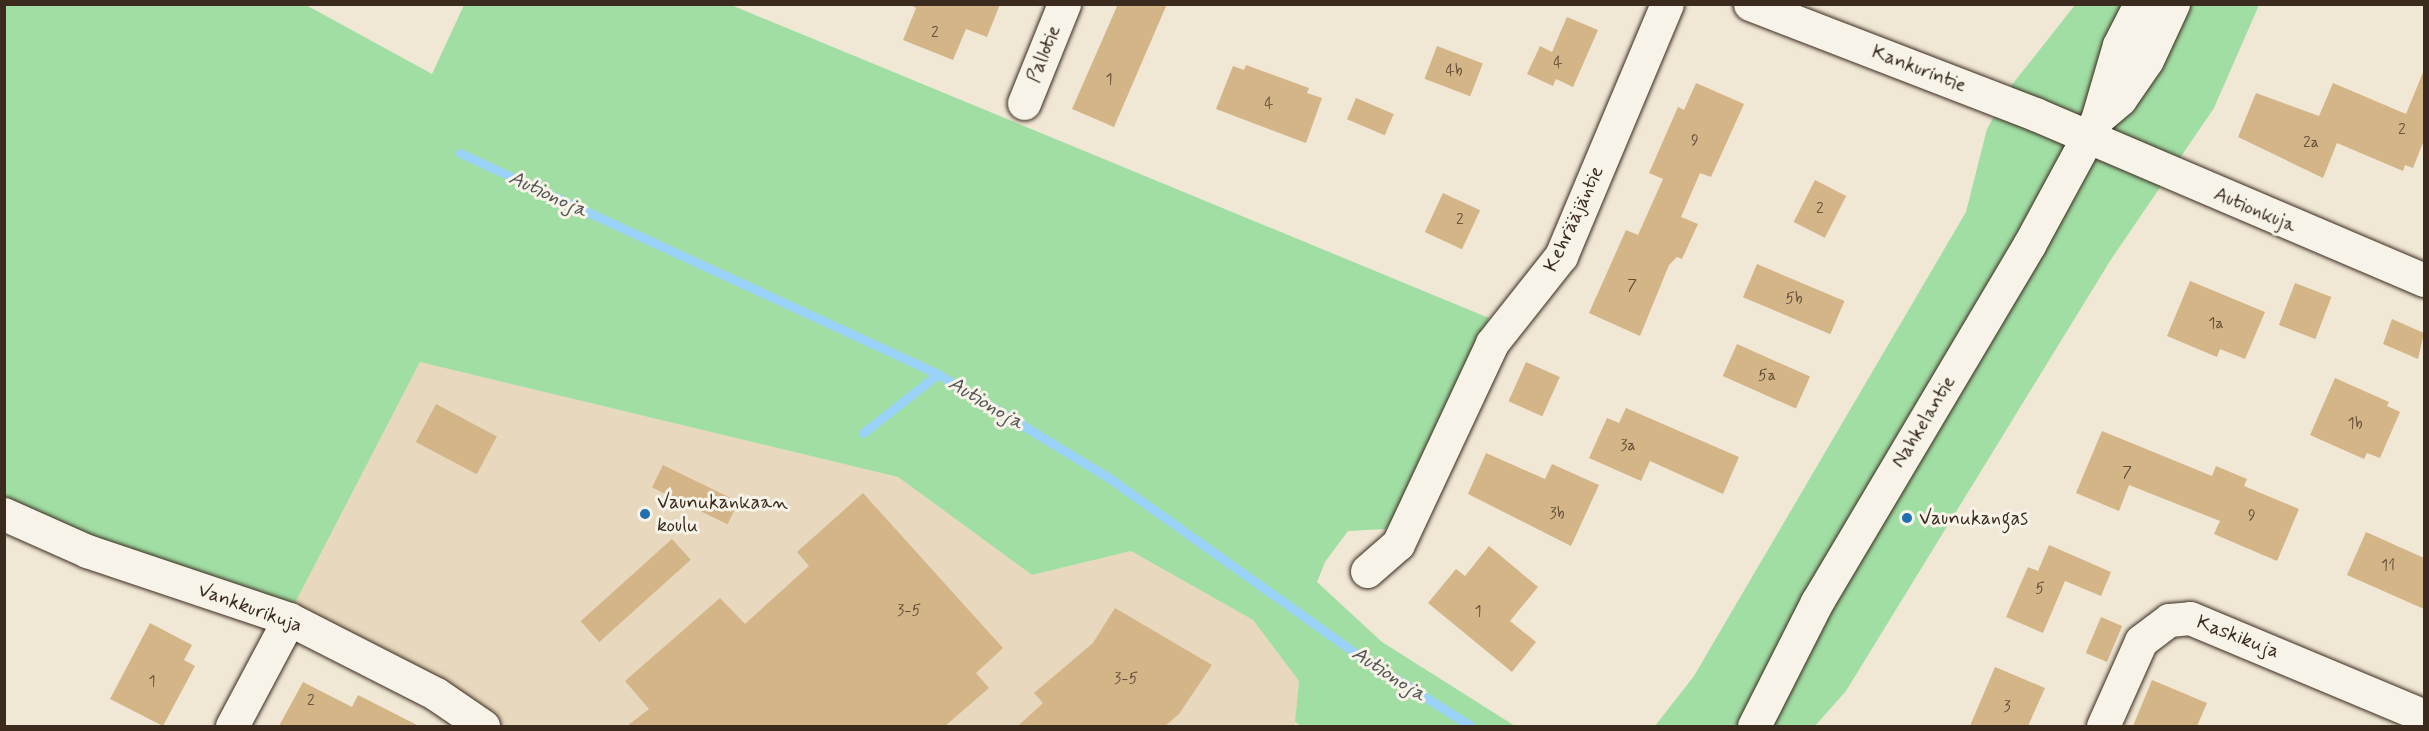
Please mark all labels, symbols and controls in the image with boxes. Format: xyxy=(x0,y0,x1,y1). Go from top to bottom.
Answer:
street label: Pallotie xyxy=(1022,22,1066,86)
house number: 2 xyxy=(931,23,939,43)
street label: Kankurintie xyxy=(1868,40,1970,98)
house number: 4 xyxy=(1553,53,1563,73)
house number: 4b xyxy=(1445,61,1463,81)
house number: 1 xyxy=(1105,70,1113,90)
house number: 4 xyxy=(1264,94,1274,114)
house number: 2 xyxy=(2398,120,2406,140)
house number: 9 xyxy=(1691,131,1699,151)
house number: 2a xyxy=(2303,133,2319,153)
street label: Kehrääjäntie xyxy=(1539,162,1609,276)
water label: Autionoja xyxy=(505,165,591,223)
street label: Autionkuja xyxy=(2210,182,2300,238)
house number: 2 xyxy=(1816,199,1824,219)
house number: 2 xyxy=(1456,210,1464,230)
house number: 7 xyxy=(1627,276,1637,296)
house number: 5b xyxy=(1785,289,1803,309)
house number: 1a xyxy=(2208,314,2224,334)
house number: 5a xyxy=(1758,366,1776,386)
water label: Autionoja xyxy=(944,371,1028,435)
street label: Nahkelantie xyxy=(1887,371,1961,473)
house number: 1b xyxy=(2347,414,2363,434)
house number: 3a xyxy=(1620,436,1636,456)
house number: 7 xyxy=(2122,463,2132,483)
place label: Vaunukankaan koulu xyxy=(657,490,788,537)
house number: 3b xyxy=(1549,504,1565,524)
place label: Vaunukangas xyxy=(1919,506,2028,530)
house number: 9 xyxy=(2248,506,2256,526)
marker: Vaunukankaan koulu xyxy=(638,507,652,521)
marker: Vaunukangas xyxy=(1900,511,1914,525)
house number: 11 xyxy=(2381,556,2395,576)
street label: Vankkurikuja xyxy=(195,578,305,638)
house number: 5 xyxy=(2035,579,2045,599)
house number: 3-5 xyxy=(897,601,921,621)
house number: 1 xyxy=(1474,602,1482,622)
street label: Kaskikuja xyxy=(2193,610,2283,664)
water label: Autionoja xyxy=(1347,641,1431,707)
house number: 3-5 xyxy=(1114,669,1138,689)
house number: 1 xyxy=(148,672,156,692)
house number: 2 xyxy=(307,691,315,711)
house number: 3 xyxy=(2003,697,2011,717)

